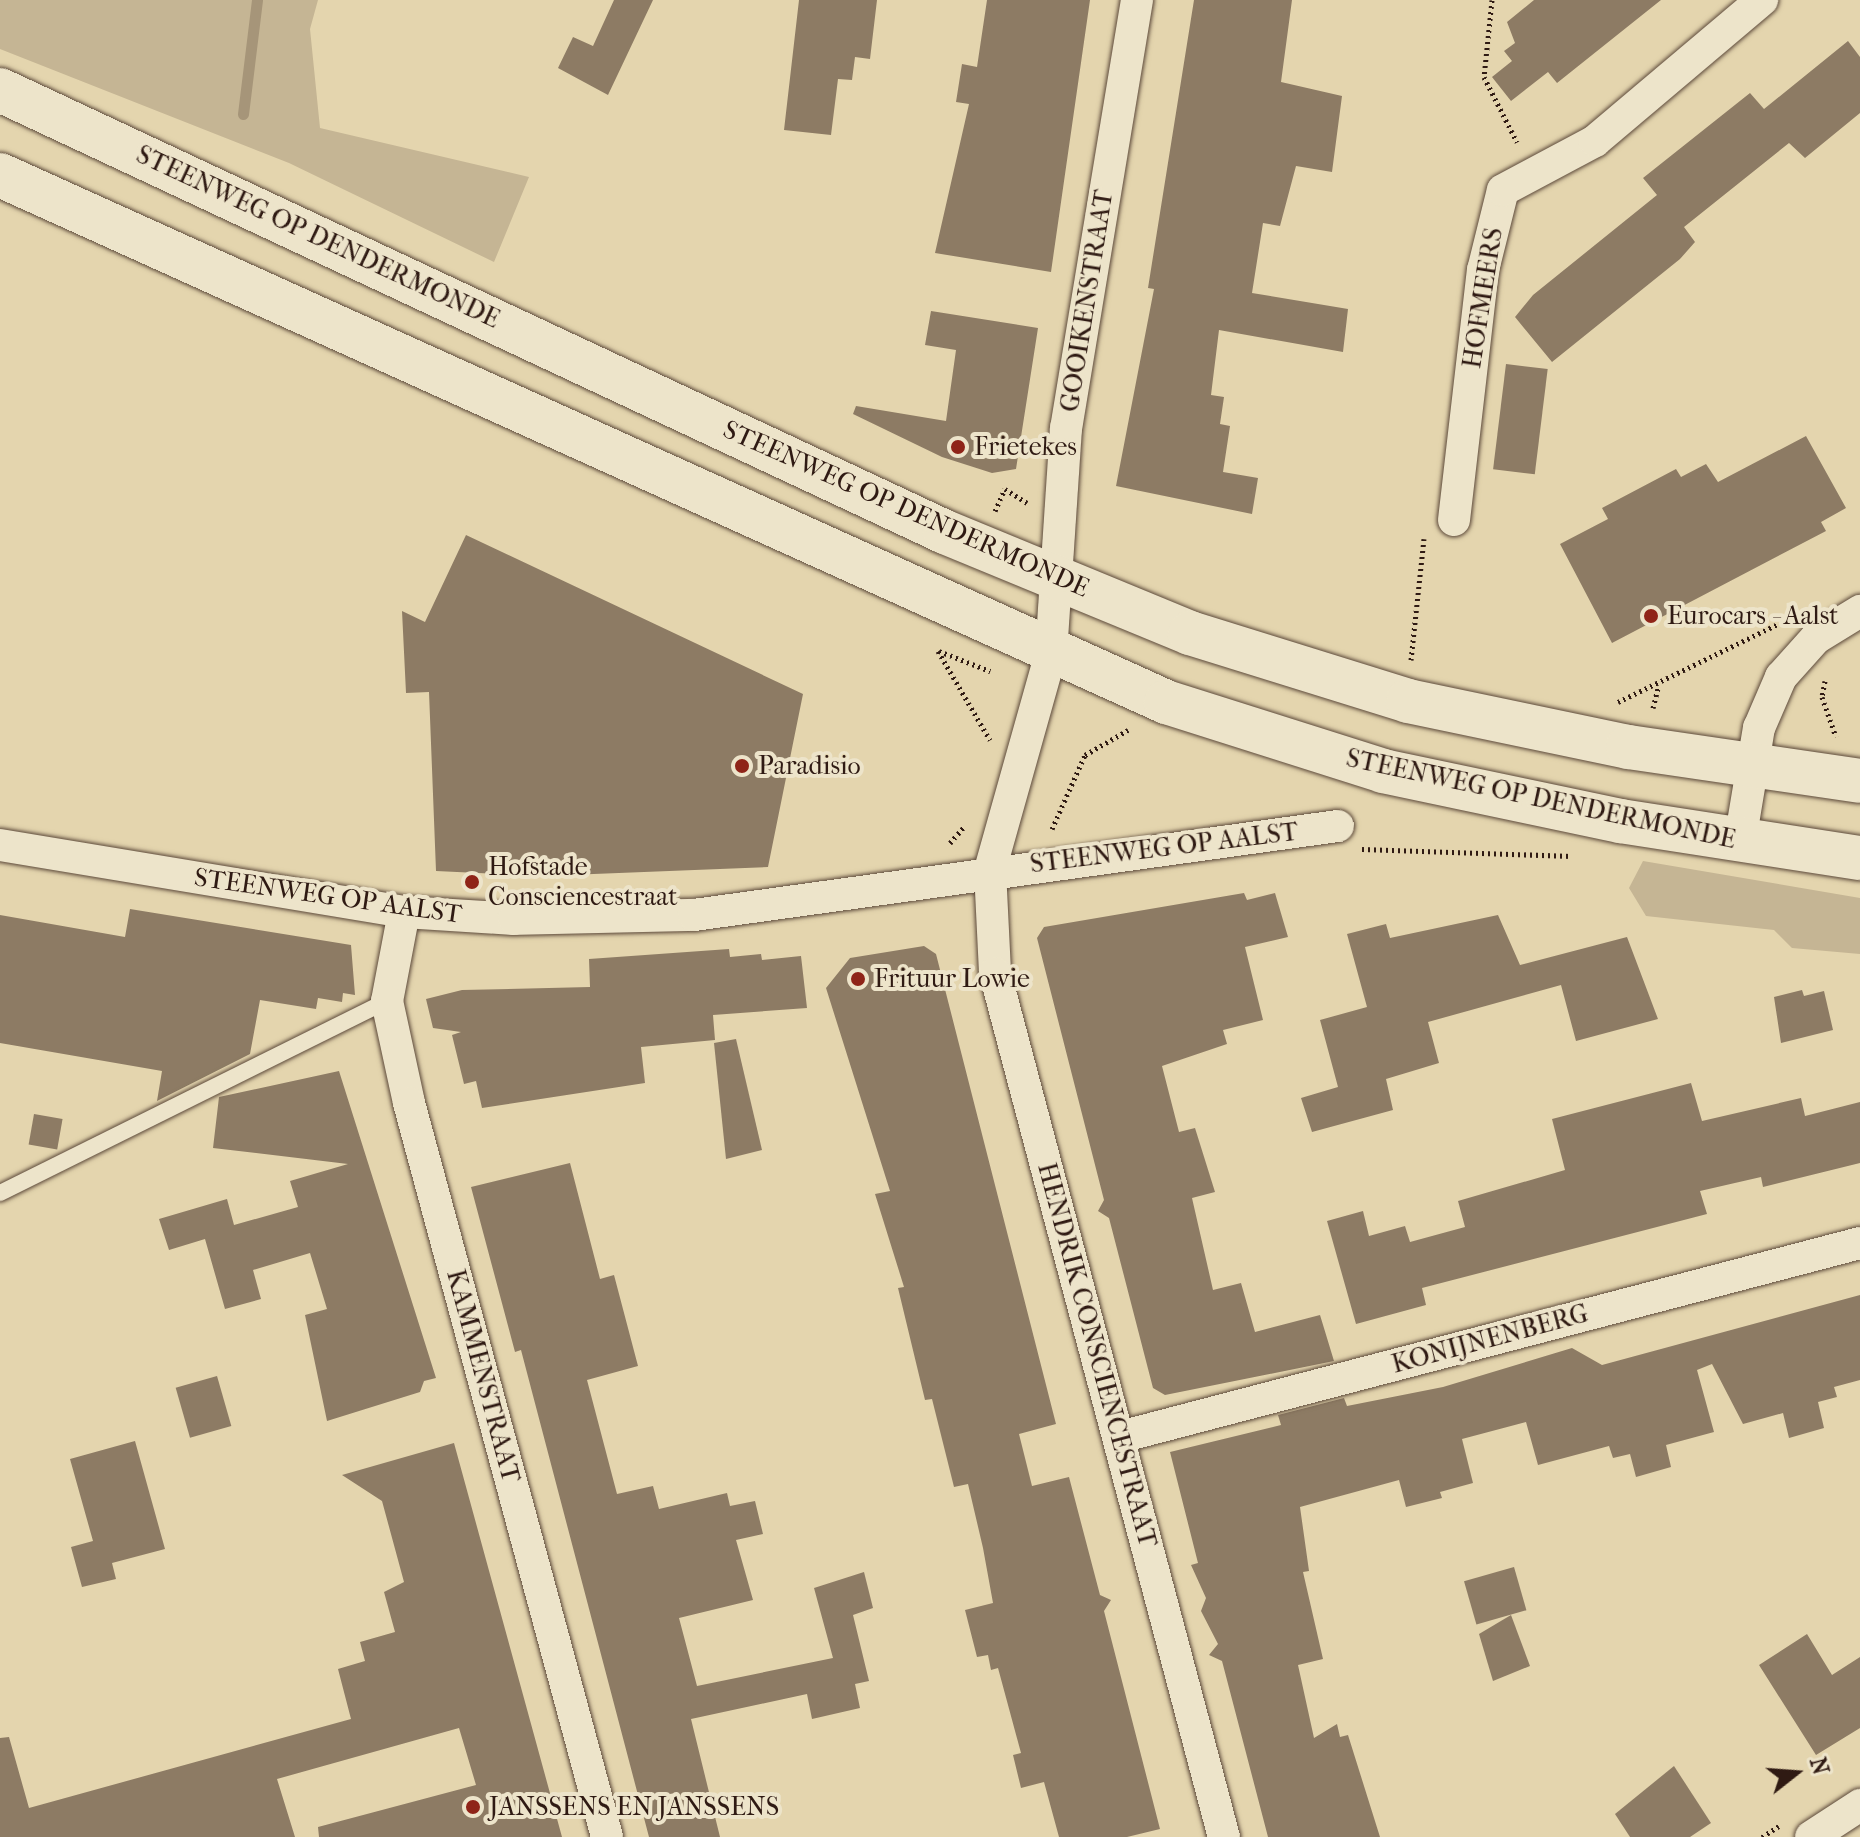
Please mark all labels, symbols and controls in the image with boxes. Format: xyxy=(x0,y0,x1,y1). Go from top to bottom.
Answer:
street label: STEENWEG OP DENDERMONDE xyxy=(131,139,505,335)
street label: GOOIKENSTRAAT xyxy=(1054,188,1120,414)
street label: HOFMEERS xyxy=(1456,225,1510,371)
street label: STEENWEG OP DENDERMONDE xyxy=(718,414,1094,604)
place label: Frietekes xyxy=(974,431,1077,463)
marker: Frietekes xyxy=(949,438,967,456)
place label: Eurocars - Aalst xyxy=(1667,600,1839,632)
marker: Eurocars - Aalst xyxy=(1642,607,1660,625)
street label: STEENWEG OP DENDERMONDE xyxy=(1343,742,1739,856)
place label: Paradisio xyxy=(758,750,861,782)
marker: Paradisio xyxy=(733,757,751,775)
street label: STEENWEG OP AALST xyxy=(1028,816,1300,880)
place label: Hofstade Consciencestraat xyxy=(488,851,678,912)
street label: STEENWEG OP AALST xyxy=(192,862,464,930)
marker: Hofstade Consciencestraat xyxy=(463,873,481,891)
place label: Frituur Lowie xyxy=(874,963,1030,995)
marker: Frituur Lowie xyxy=(849,970,867,988)
street label: HENDRIK CONSCIENCESTRAAT xyxy=(1031,1159,1163,1551)
street label: KAMMENSTRAAT xyxy=(440,1266,526,1486)
street label: KONIJNENBERG xyxy=(1388,1298,1592,1380)
north arrow xyxy=(1756,1733,1836,1813)
text: N xyxy=(1804,1754,1834,1778)
place label: JANSSENS EN JANSSENS xyxy=(489,1791,779,1823)
marker: JANSSENS EN JANSSENS xyxy=(464,1798,482,1816)

